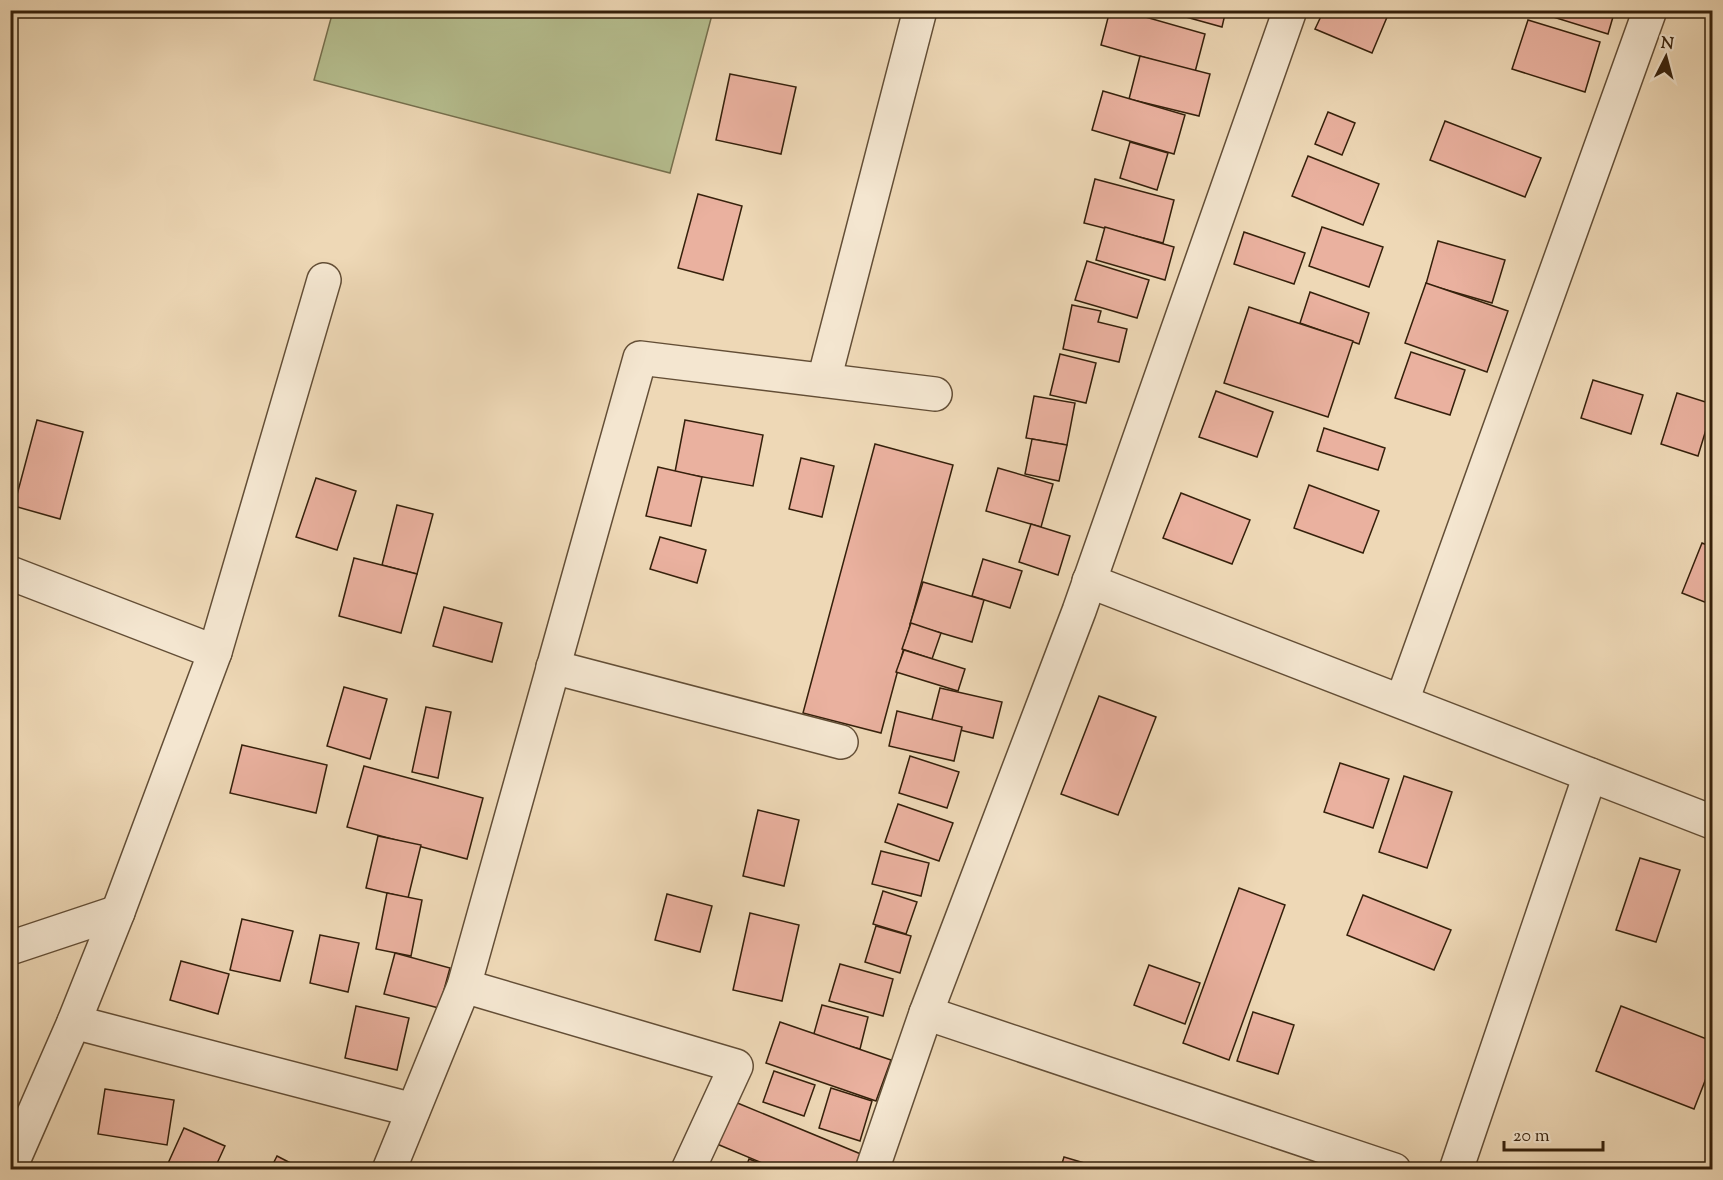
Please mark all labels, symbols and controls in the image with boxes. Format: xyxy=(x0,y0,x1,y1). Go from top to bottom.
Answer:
north arrow xyxy=(1636,27,1696,87)
text: N xyxy=(1660,32,1675,57)
scale bar xyxy=(1504,1114,1603,1152)
text: 20 m xyxy=(1513,1124,1550,1150)

